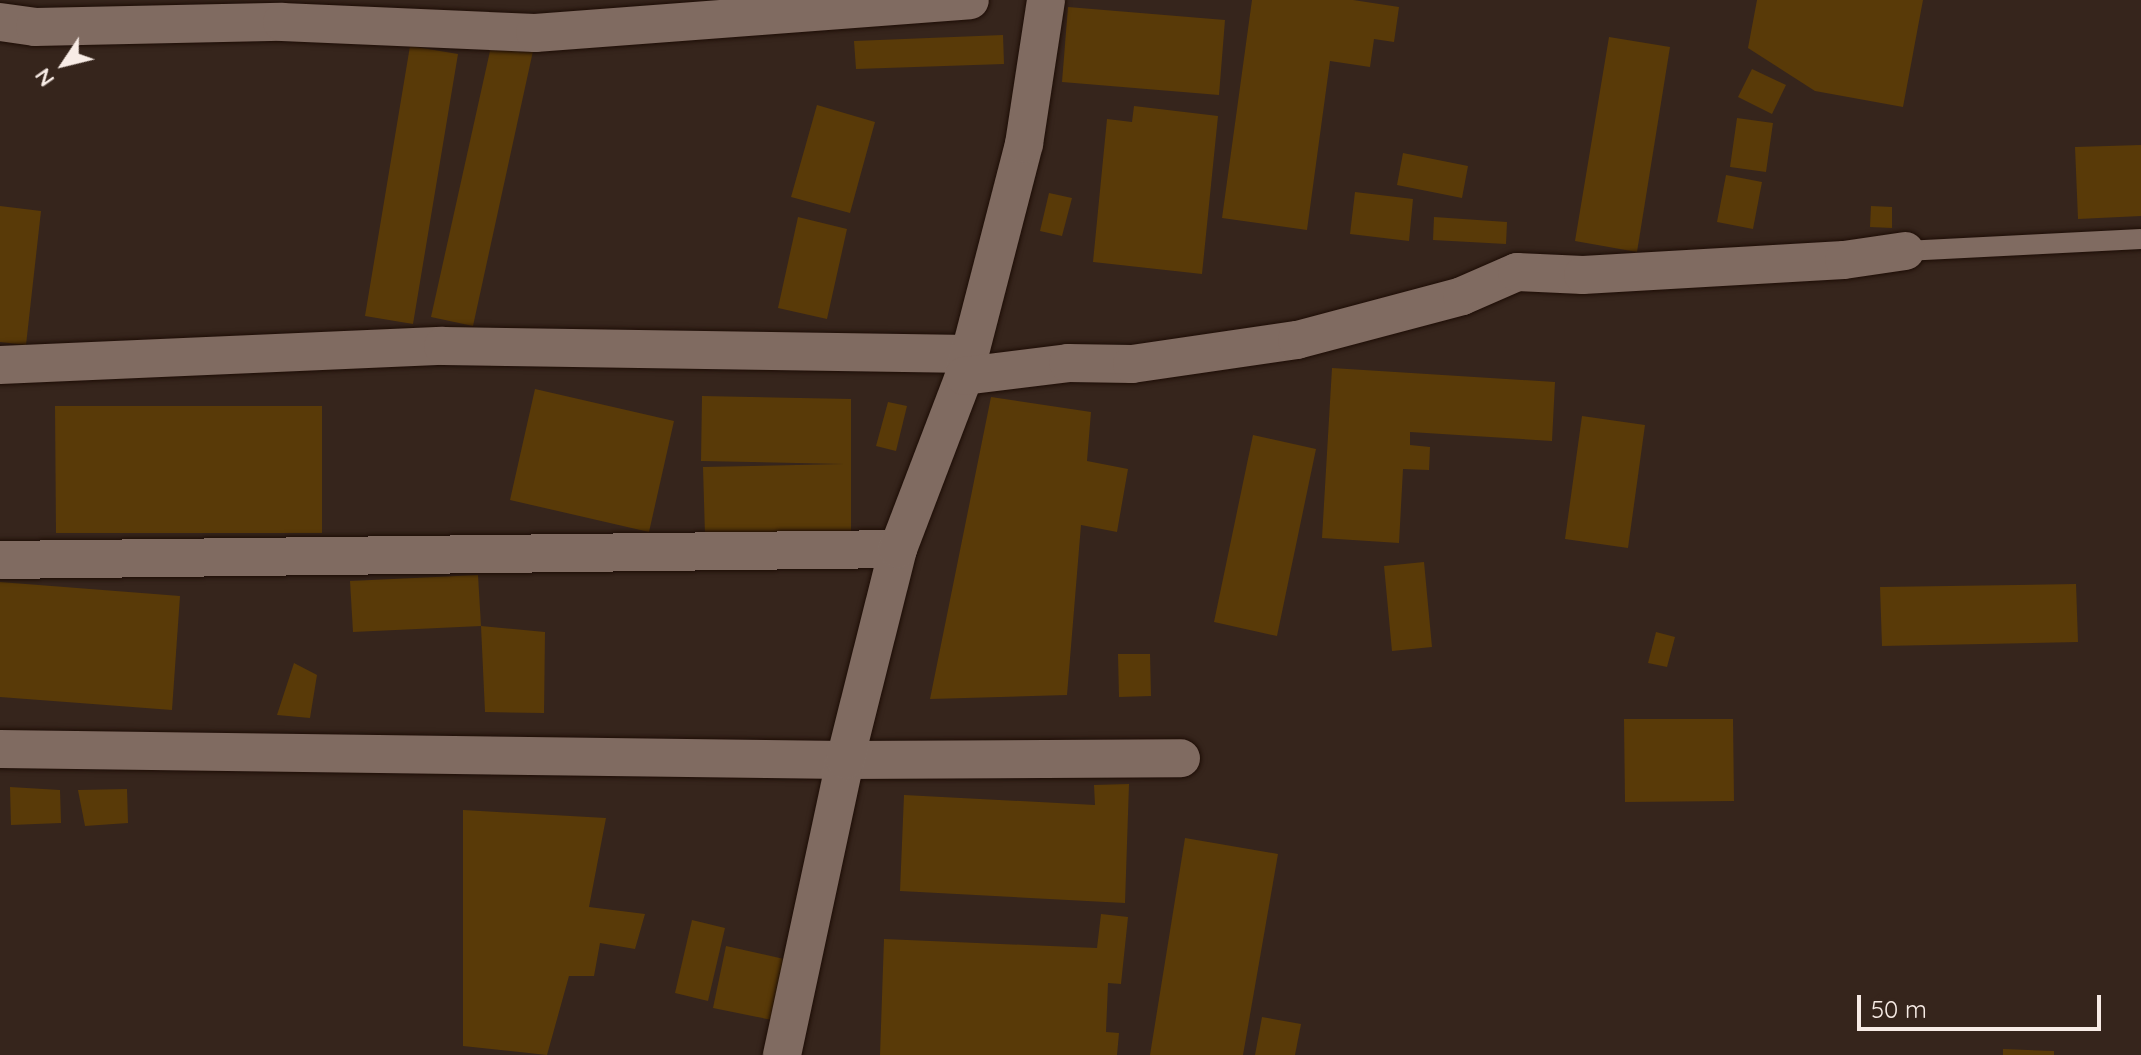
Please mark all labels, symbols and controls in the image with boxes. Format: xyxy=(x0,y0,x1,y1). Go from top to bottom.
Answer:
north arrow xyxy=(24,24,104,104)
text: N xyxy=(28,63,60,92)
scale bar xyxy=(1861,979,2105,1029)
text: 50 m xyxy=(1871,994,1927,1024)

